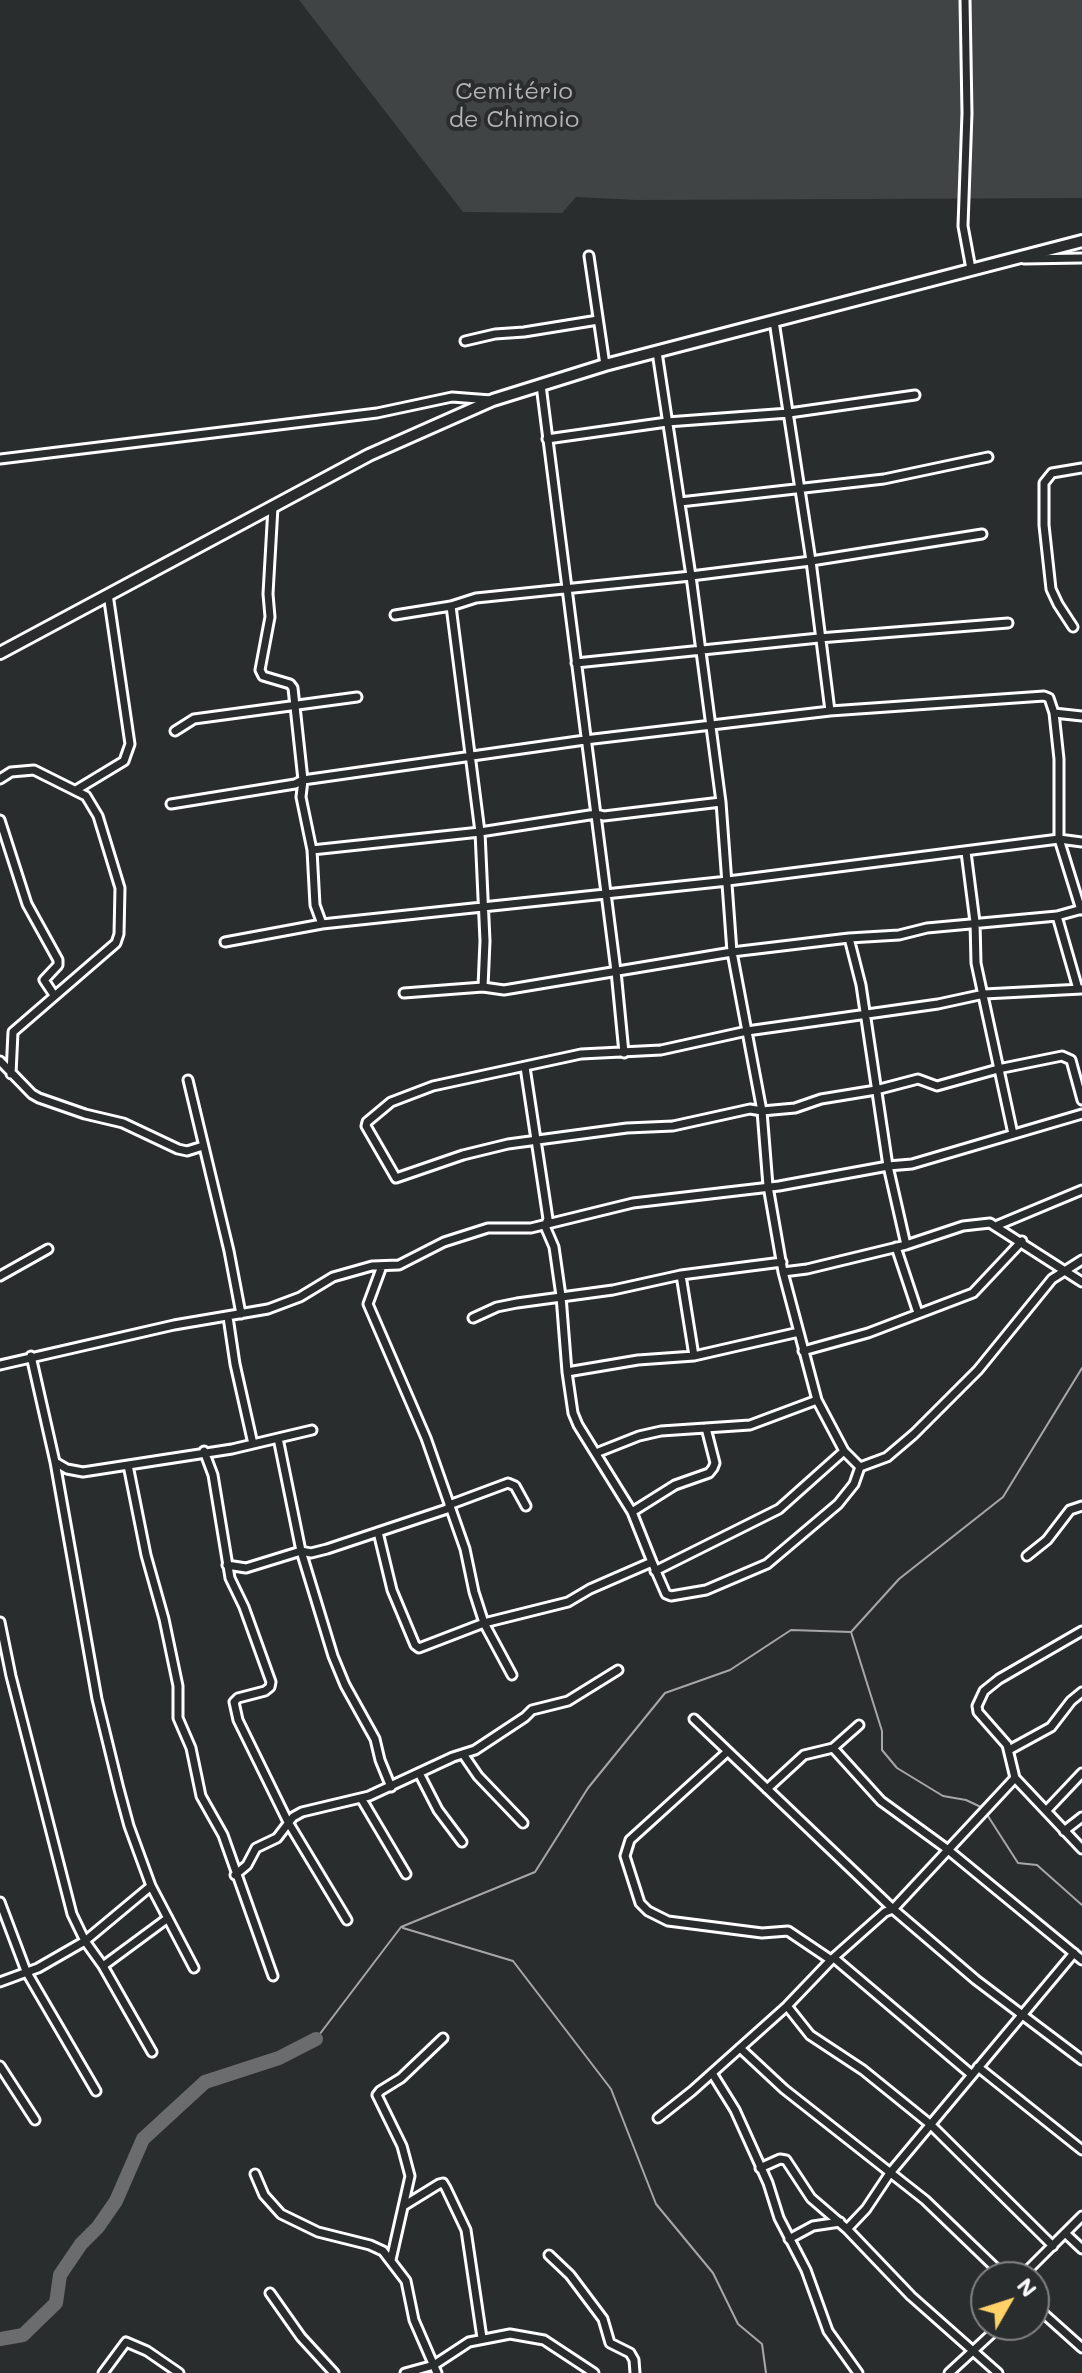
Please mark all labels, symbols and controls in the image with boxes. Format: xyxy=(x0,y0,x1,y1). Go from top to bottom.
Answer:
park label: Cemitério de Chimoio xyxy=(449,78,579,134)
north arrow xyxy=(970,2261,1050,2341)
text: N xyxy=(1011,2271,1044,2302)

